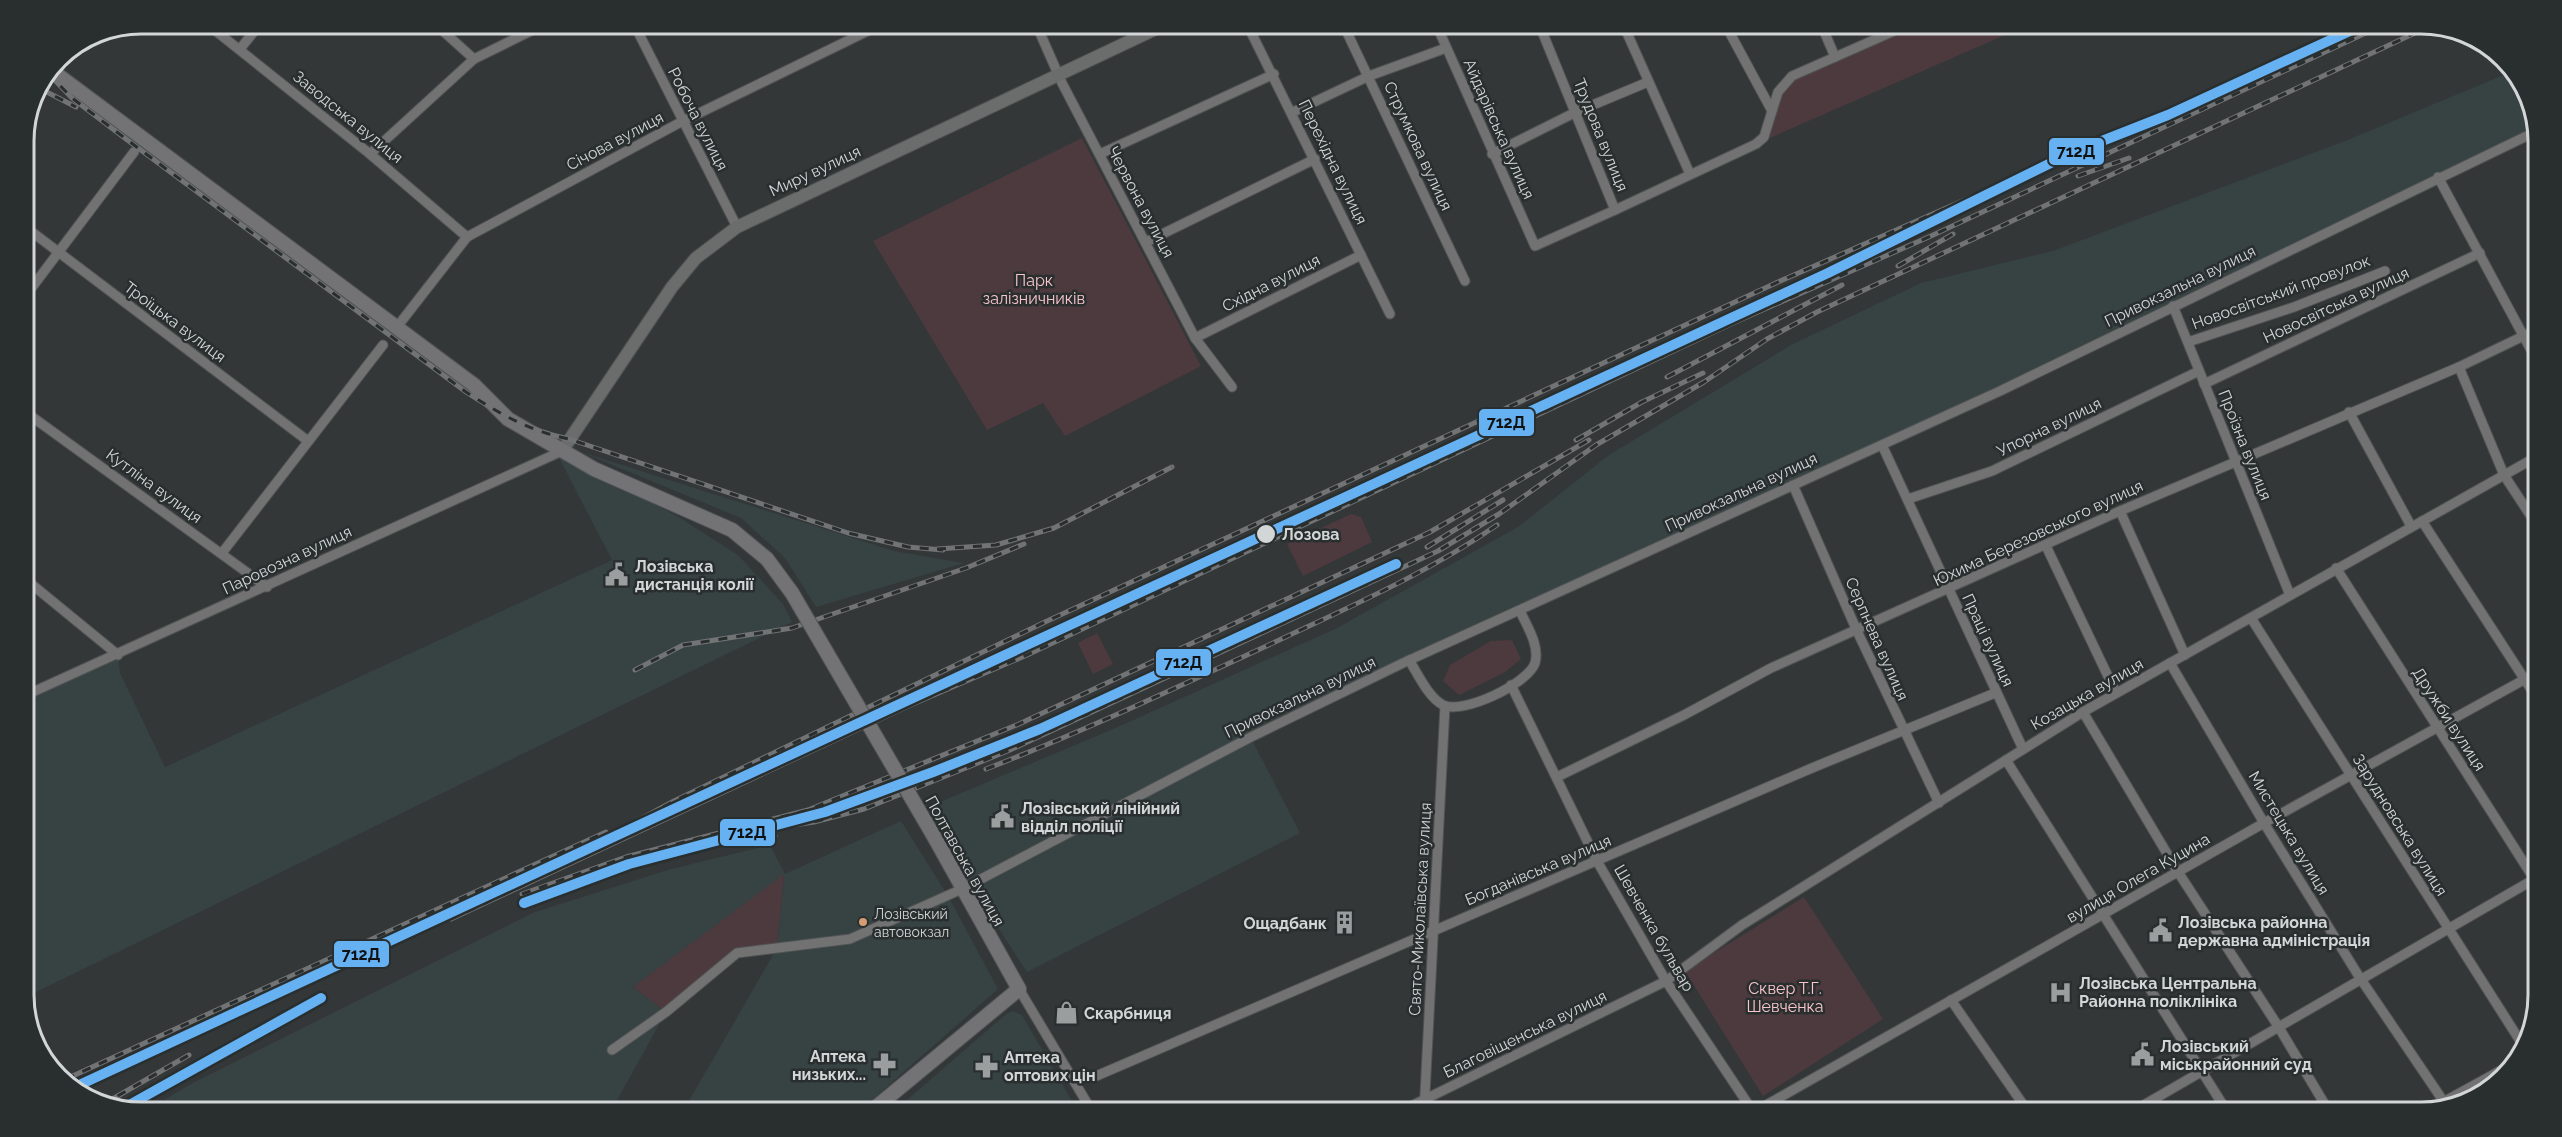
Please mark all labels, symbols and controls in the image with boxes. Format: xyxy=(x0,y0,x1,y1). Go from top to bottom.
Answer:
street label: Айдарівська вулиця xyxy=(1460,56,1538,202)
street label: Робоча вулиця xyxy=(664,64,732,174)
street label: Заводська вулиця xyxy=(289,67,407,167)
street label: Трудова вулиця xyxy=(1570,76,1632,194)
street label: Струмкова вулиця xyxy=(1380,78,1456,214)
street label: Перехідна вулиця xyxy=(1295,97,1371,227)
street label: Січова вулиця xyxy=(563,107,667,175)
line badge: 712Д xyxy=(2048,137,2105,166)
street label: Миру вулиця xyxy=(766,142,864,200)
text: 712Д xyxy=(2057,142,2096,161)
street label: Червона вулиця xyxy=(1104,143,1178,261)
street label: Привокзальна вулиця xyxy=(2101,241,2259,331)
street label: Східна вулиця xyxy=(1219,250,1323,316)
street label: Новосвітський провулок xyxy=(2189,251,2373,333)
street label: Новосвітська вулиця xyxy=(2260,263,2412,347)
park label: Парк залізничників xyxy=(983,271,1085,308)
street label: Троїцька вулиця xyxy=(120,277,230,367)
street label: Проїзна вулиця xyxy=(2214,387,2276,503)
street label: Упорна вулиця xyxy=(1994,394,2104,460)
line badge: 712Д xyxy=(1478,408,1535,437)
text: 712Д xyxy=(1487,413,1526,432)
street label: Кутліна вулиця xyxy=(102,445,206,527)
street label: Привокзальна вулиця xyxy=(1662,448,1820,536)
street label: Юхима Березовського вулиця xyxy=(1930,476,2146,590)
street label: Паровозна вулиця xyxy=(219,522,355,598)
marker: Лозова xyxy=(1255,523,1277,545)
place label: Лозова xyxy=(1282,525,1339,544)
place label: Лозівська дистанція колії xyxy=(635,557,754,594)
public building icon: Лозівська дистанція колії xyxy=(604,562,630,588)
street label: Серпнева вулиця xyxy=(1841,574,1913,704)
street label: Праці вулиця xyxy=(1958,591,2018,689)
line badge: 712Д xyxy=(1155,648,1212,677)
street label: Привокзальна вулиця xyxy=(1221,652,1379,742)
text: 712Д xyxy=(1164,653,1203,672)
street label: Козацька вулиця xyxy=(2027,654,2147,734)
street label: Дружби вулиця xyxy=(2408,664,2490,774)
street label: Зарудновська вулиця xyxy=(2349,751,2451,899)
street label: Мистецька вулиця xyxy=(2245,768,2333,898)
street label: Полтавська вулиця xyxy=(921,793,1009,929)
place label: Лозівський лінійний відділ поліції xyxy=(1021,799,1180,836)
street label: Свято-Миколаївська вулиця xyxy=(1405,802,1435,1016)
public building icon: Лозівський лінійний відділ поліції xyxy=(990,804,1016,830)
line badge: 712Д xyxy=(719,818,776,847)
text: 712Д xyxy=(728,823,767,842)
street label: вулиця Олега Куцина xyxy=(2063,829,2213,927)
street label: Богданівська вулиця xyxy=(1462,831,1614,909)
street label: Шевченка бульвар xyxy=(1610,861,1698,995)
place label: Лозівський автовокзал xyxy=(874,906,949,940)
building icon: Ощадбанк xyxy=(1332,910,1358,936)
place label: Лозівська районна державна адміністрація xyxy=(2178,913,2370,950)
place label: Ощадбанк xyxy=(1243,914,1327,933)
marker: Лозівський автовокзал xyxy=(857,916,869,928)
public building icon: Лозівська районна державна адміністрація xyxy=(2147,918,2173,944)
line badge: 712Д xyxy=(333,940,390,968)
text: 712Д xyxy=(342,945,381,964)
place label: Лозівська Центральна Районна поліклініка xyxy=(2079,974,2257,1011)
park label: Сквер Т.Г. Шевченка xyxy=(1746,979,1824,1016)
hospital icon: Лозівська Центральна Районна поліклініка xyxy=(2048,979,2074,1005)
street label: Благовіщенська вулиця xyxy=(1440,986,1610,1082)
shop icon: Скарбниця xyxy=(1053,1000,1079,1026)
place label: Скарбниця xyxy=(1084,1004,1172,1023)
place label: Лозівський міськрайонний суд xyxy=(2160,1037,2312,1074)
public building icon: Лозівський міськрайонний суд xyxy=(2129,1042,2155,1068)
place label: Аптека низьких... xyxy=(792,1047,866,1084)
place label: Аптека оптових цін xyxy=(1004,1048,1096,1085)
pharmacy icon: Аптека низьких... xyxy=(871,1052,897,1078)
pharmacy icon: Аптека оптових цін xyxy=(973,1053,999,1079)

